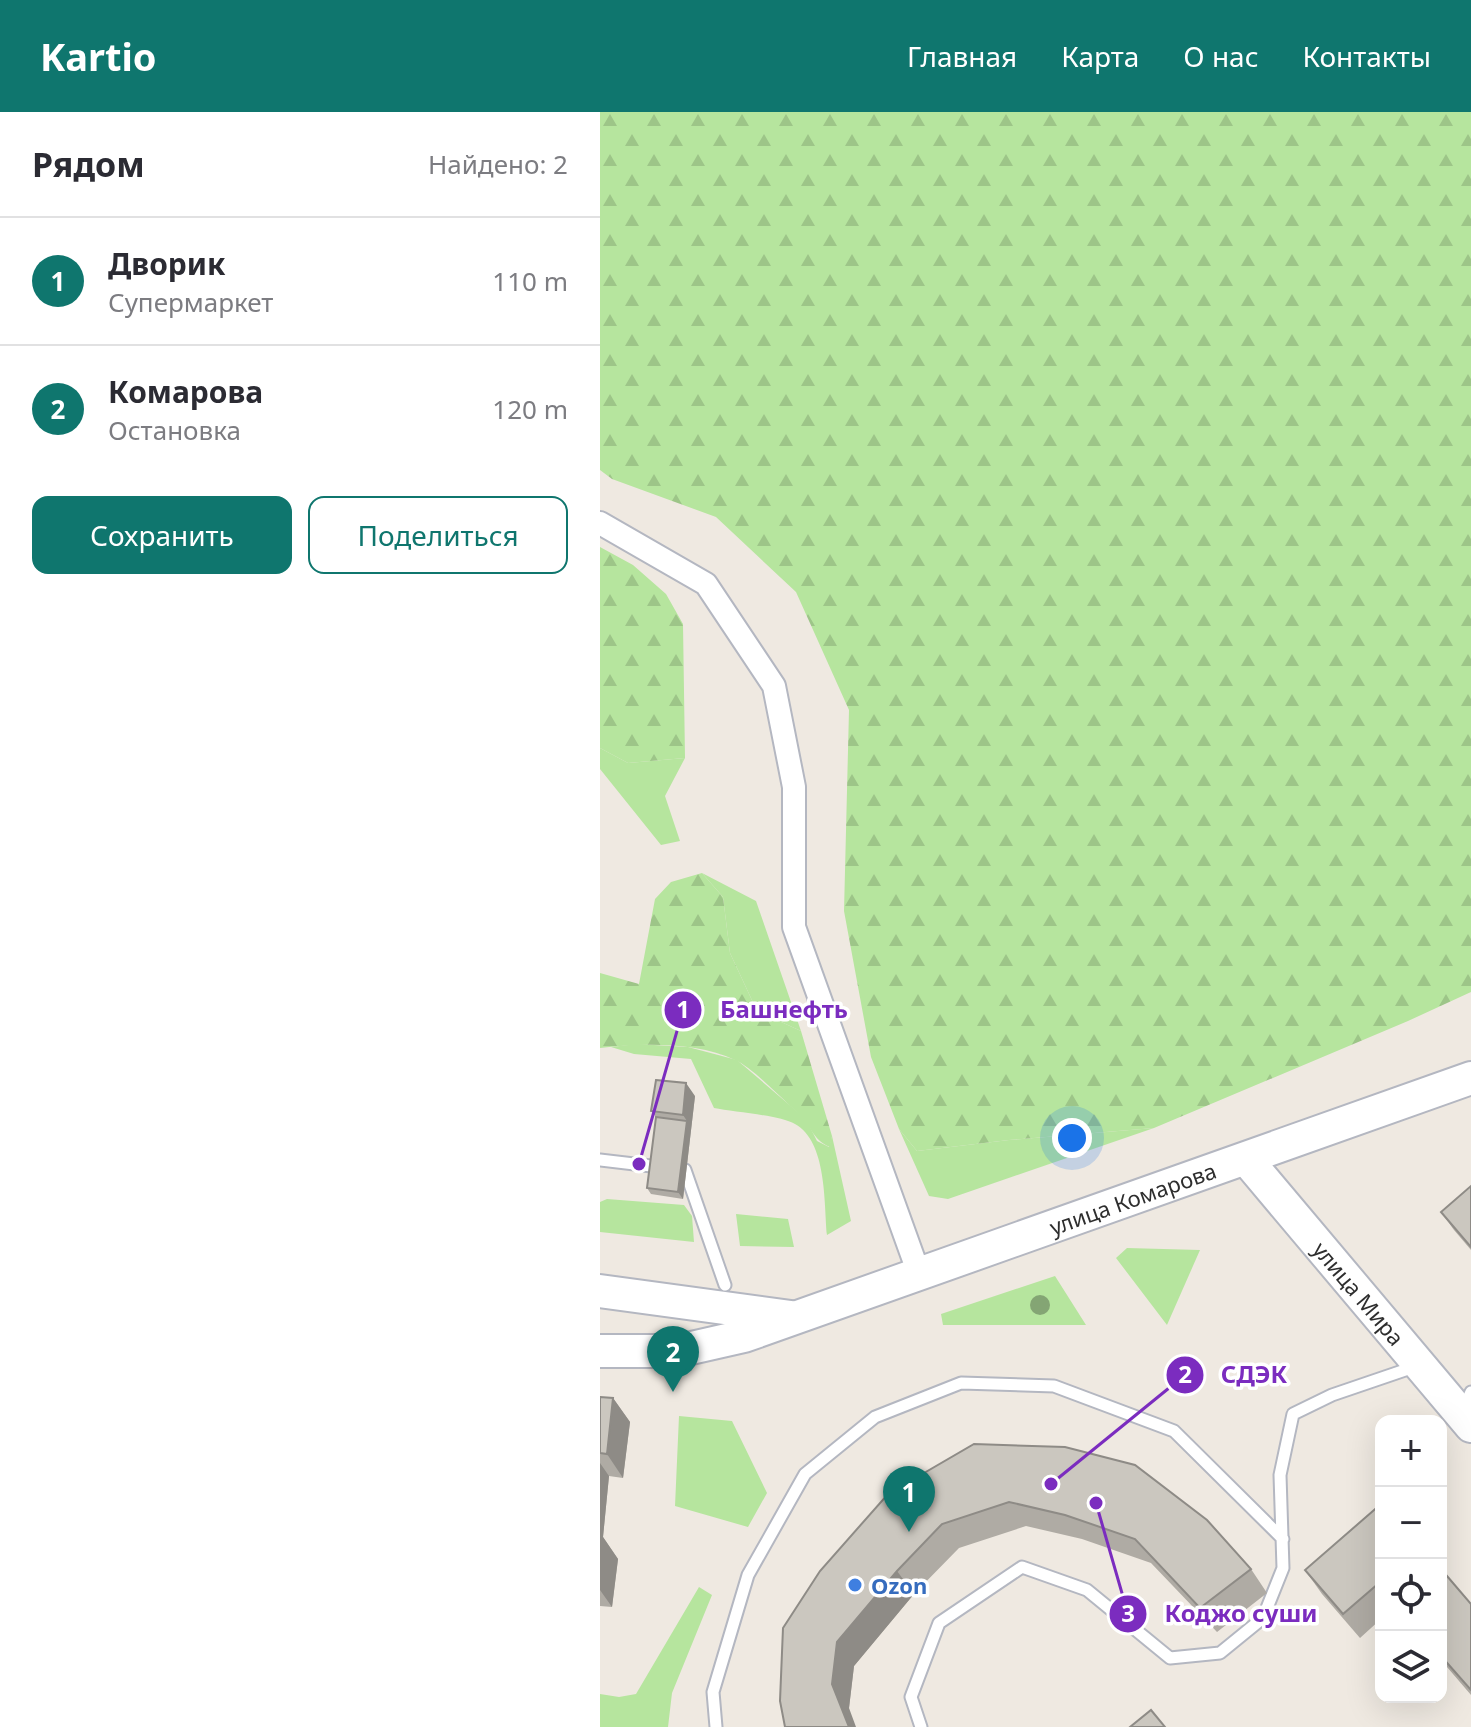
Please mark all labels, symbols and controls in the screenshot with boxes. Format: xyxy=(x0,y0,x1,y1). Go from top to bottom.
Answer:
text: Kartio xyxy=(40,30,157,82)
text: Главная xyxy=(907,37,1017,75)
text: Карта xyxy=(1061,37,1139,75)
text: О нас xyxy=(1183,37,1259,75)
text: Контакты xyxy=(1303,37,1431,75)
text: Рядом xyxy=(32,141,145,187)
text: Найдено: 2 xyxy=(428,146,568,182)
text: Дворик xyxy=(108,243,226,284)
text: 1 xyxy=(51,263,65,299)
text: 110 m xyxy=(492,263,568,299)
text: Супермаркет xyxy=(108,284,273,320)
text: Комарова xyxy=(108,371,263,412)
text: 2 xyxy=(51,391,65,427)
text: 120 m xyxy=(492,391,568,427)
text: Остановка xyxy=(108,412,241,448)
button: Сохранить xyxy=(32,496,292,574)
button: Поделиться xyxy=(308,496,568,574)
callout: Башнефть xyxy=(663,986,864,1034)
text: 1 xyxy=(676,992,690,1025)
text: Башнефть xyxy=(720,992,848,1025)
your location xyxy=(1052,1118,1092,1158)
street label: улица Комарова xyxy=(1045,1155,1220,1241)
street label: улица Мира xyxy=(1307,1235,1412,1351)
pin: 2 xyxy=(647,1326,699,1392)
callout: СДЭК xyxy=(1165,1351,1304,1399)
text: 2 xyxy=(1178,1357,1192,1390)
text: СДЭК xyxy=(1221,1357,1288,1390)
map controls xyxy=(1375,1415,1447,1703)
button: + xyxy=(1375,1415,1447,1487)
pin: 1 xyxy=(883,1466,935,1532)
button: − xyxy=(1375,1487,1447,1559)
button: locate xyxy=(1375,1559,1447,1631)
place label: Ozon xyxy=(871,1570,927,1600)
marker: Ozon xyxy=(846,1576,864,1594)
callout: Коджо суши xyxy=(1108,1590,1333,1638)
text: 3 xyxy=(1121,1596,1135,1629)
text: Коджо суши xyxy=(1165,1596,1317,1629)
button: layers xyxy=(1375,1631,1447,1703)

